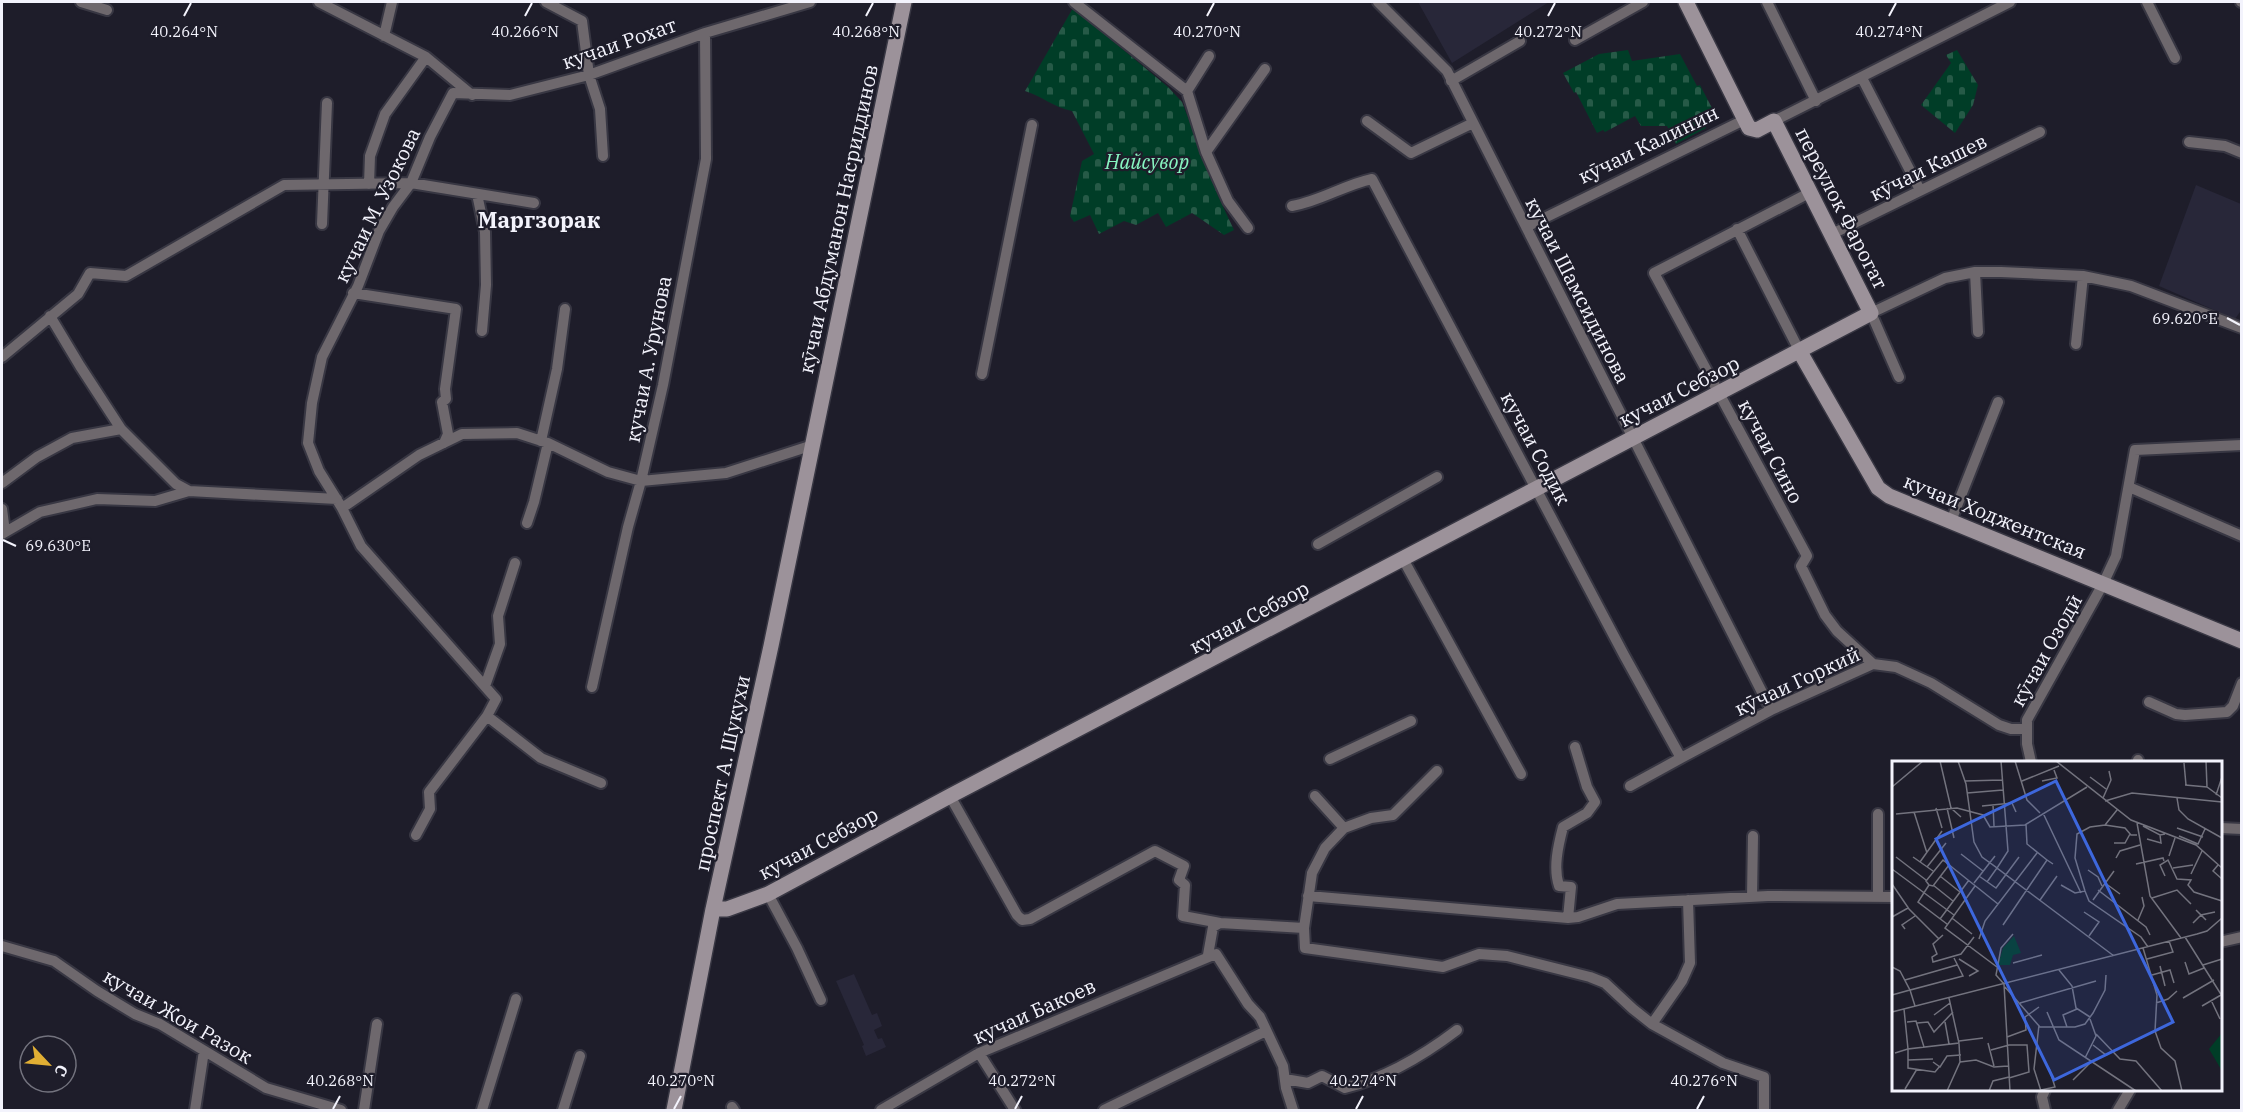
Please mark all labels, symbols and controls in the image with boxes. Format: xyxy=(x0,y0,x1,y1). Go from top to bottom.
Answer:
street label: кучаи Рохат xyxy=(558,11,680,75)
text: 40.264°N xyxy=(150,22,218,41)
text: 40.266°N xyxy=(491,22,559,41)
text: 40.268°N xyxy=(832,22,900,41)
text: 40.270°N xyxy=(1173,22,1241,41)
text: 40.272°N xyxy=(1514,22,1582,41)
text: 40.274°N xyxy=(1855,22,1923,41)
street label: кӯчаи Абдуманон Насриддинов xyxy=(792,62,884,376)
street label: кӯчаи Калинин xyxy=(1573,98,1723,190)
street label: переулок Фарогат xyxy=(1789,122,1895,294)
street label: кучаи М. Узокова xyxy=(328,123,426,287)
street label: кӯчаи Кашев xyxy=(1865,127,1991,207)
park label: Найсувор xyxy=(1104,148,1189,175)
street label: кучаи Шамсидинова xyxy=(1519,192,1637,388)
district label: Маргзорак xyxy=(478,205,601,234)
street label: кучаи А. Урунова xyxy=(619,273,677,445)
text: 69.620°E xyxy=(2152,309,2218,328)
street label: кучаи Себзор xyxy=(1614,349,1744,433)
street label: кучаи Содик xyxy=(1495,387,1577,510)
street label: кучаи Сино xyxy=(1732,394,1810,508)
street label: кучаи Ходжентская xyxy=(1900,467,2090,565)
text: 69.630°E xyxy=(25,536,91,555)
street label: кучаи Себзор xyxy=(1184,574,1314,660)
street label: кӯчаи Озодӣ xyxy=(2004,589,2088,711)
street label: кӯчаи Горкий xyxy=(1730,640,1864,722)
street label: проспект А. Шукухи xyxy=(688,672,756,874)
inset map xyxy=(1892,761,2222,1091)
street label: кучаи Себзор xyxy=(753,800,883,886)
street label: кучаи Жои Разок xyxy=(98,962,258,1070)
street label: кучаи Бакоев xyxy=(968,972,1100,1050)
north arrow xyxy=(18,1034,78,1094)
text: С xyxy=(50,1061,73,1080)
text: 40.268°N xyxy=(306,1071,374,1090)
text: 40.270°N xyxy=(647,1071,715,1090)
text: 40.272°N xyxy=(988,1071,1056,1090)
text: 40.274°N xyxy=(1329,1071,1397,1090)
text: 40.276°N xyxy=(1670,1071,1738,1090)

